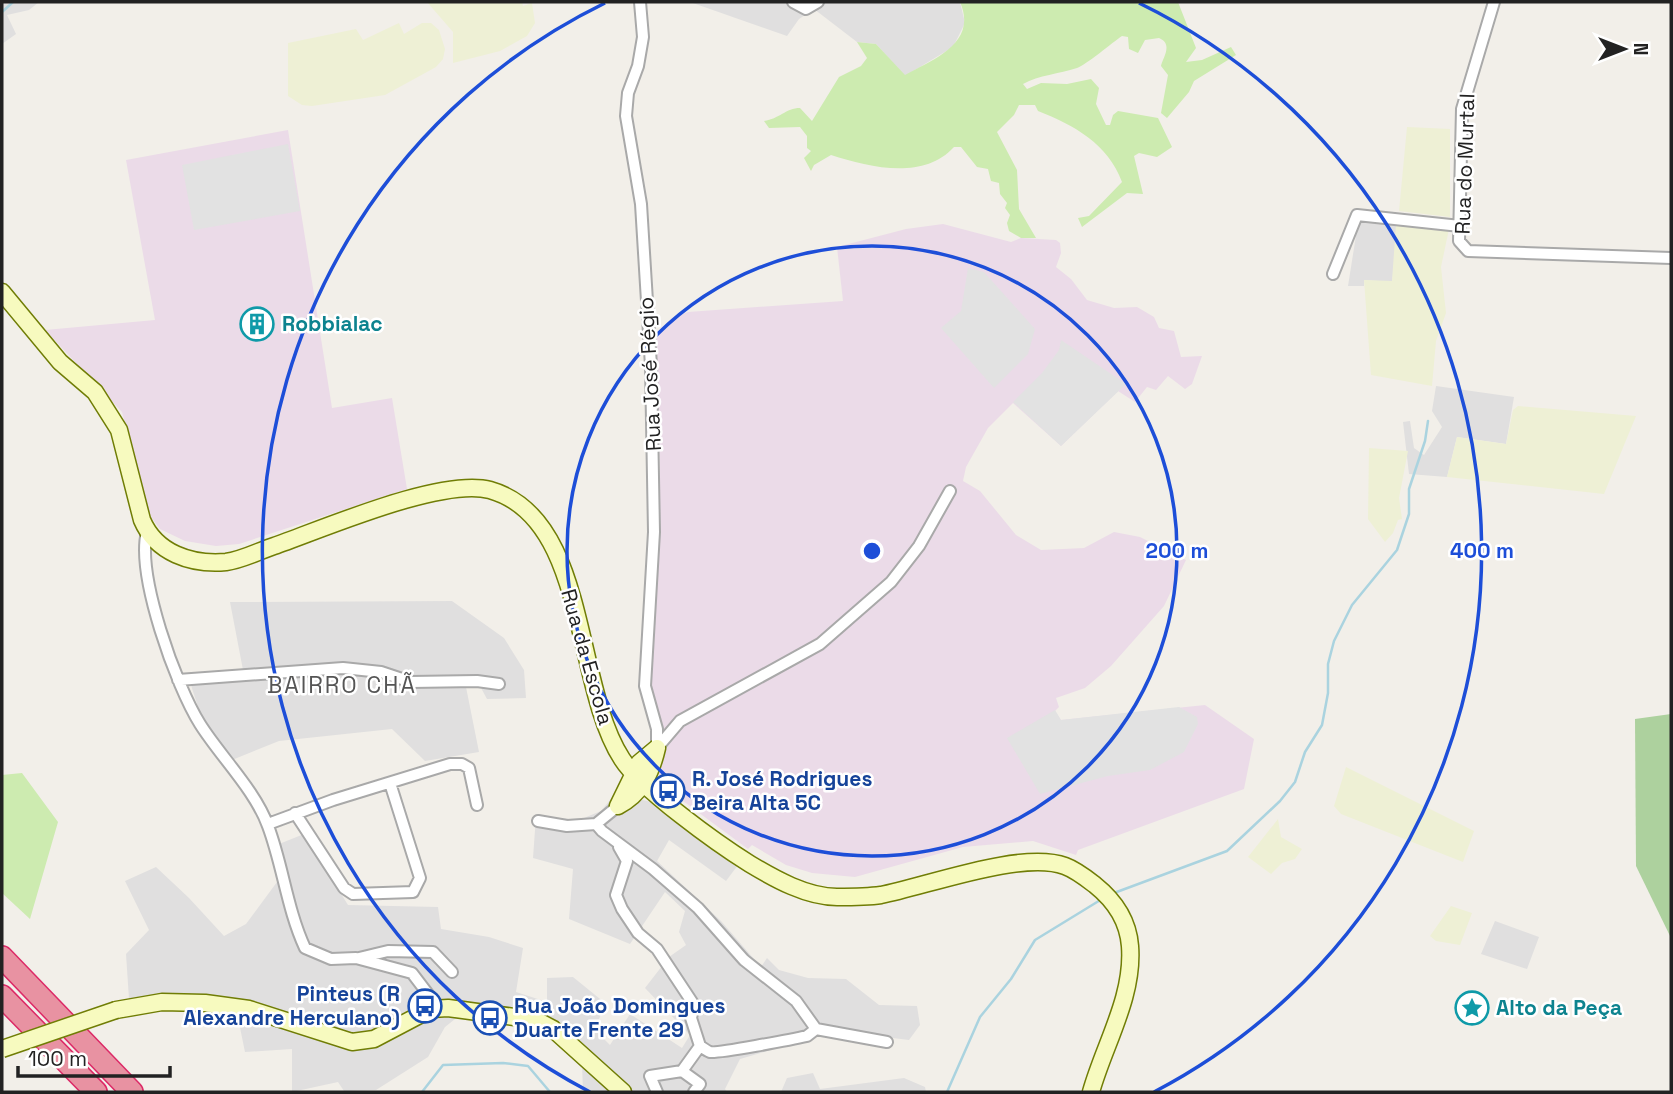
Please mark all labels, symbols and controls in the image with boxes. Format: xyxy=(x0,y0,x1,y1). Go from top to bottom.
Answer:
north arrow xyxy=(1589,14,1659,84)
text: N xyxy=(1628,43,1653,55)
street label: Rua do Murtal xyxy=(1449,93,1480,235)
street label: Rua José Régio xyxy=(632,296,667,452)
building icon: Robbialac xyxy=(238,305,276,343)
place label: Robbialac xyxy=(282,310,382,337)
text: 200 m xyxy=(1146,537,1208,564)
text: 400 m xyxy=(1450,537,1514,564)
centre of rings xyxy=(860,539,884,563)
street label: Rua da Escola xyxy=(555,586,620,728)
district label: BAIRRO CHÃ xyxy=(267,670,417,700)
place label: R. José Rodrigues Beira Alta 5C xyxy=(692,765,872,816)
bus stop icon: R. José Rodrigues Beira Alta 5C xyxy=(649,772,687,810)
place label: Pinteus (R Alexandre Herculano) xyxy=(183,980,400,1031)
bus stop icon: Pinteus (R Alexandre Herculano) xyxy=(406,987,444,1025)
place icon: Alto da Peça xyxy=(1453,989,1491,1027)
place label: Rua João Domingues Duarte Frente 29 xyxy=(514,992,725,1043)
place label: Alto da Peça xyxy=(1496,994,1622,1021)
bus stop icon: Rua João Domingues Duarte Frente 29 xyxy=(471,999,509,1037)
scale bar xyxy=(18,1034,170,1078)
text: 100 m xyxy=(28,1045,87,1072)

